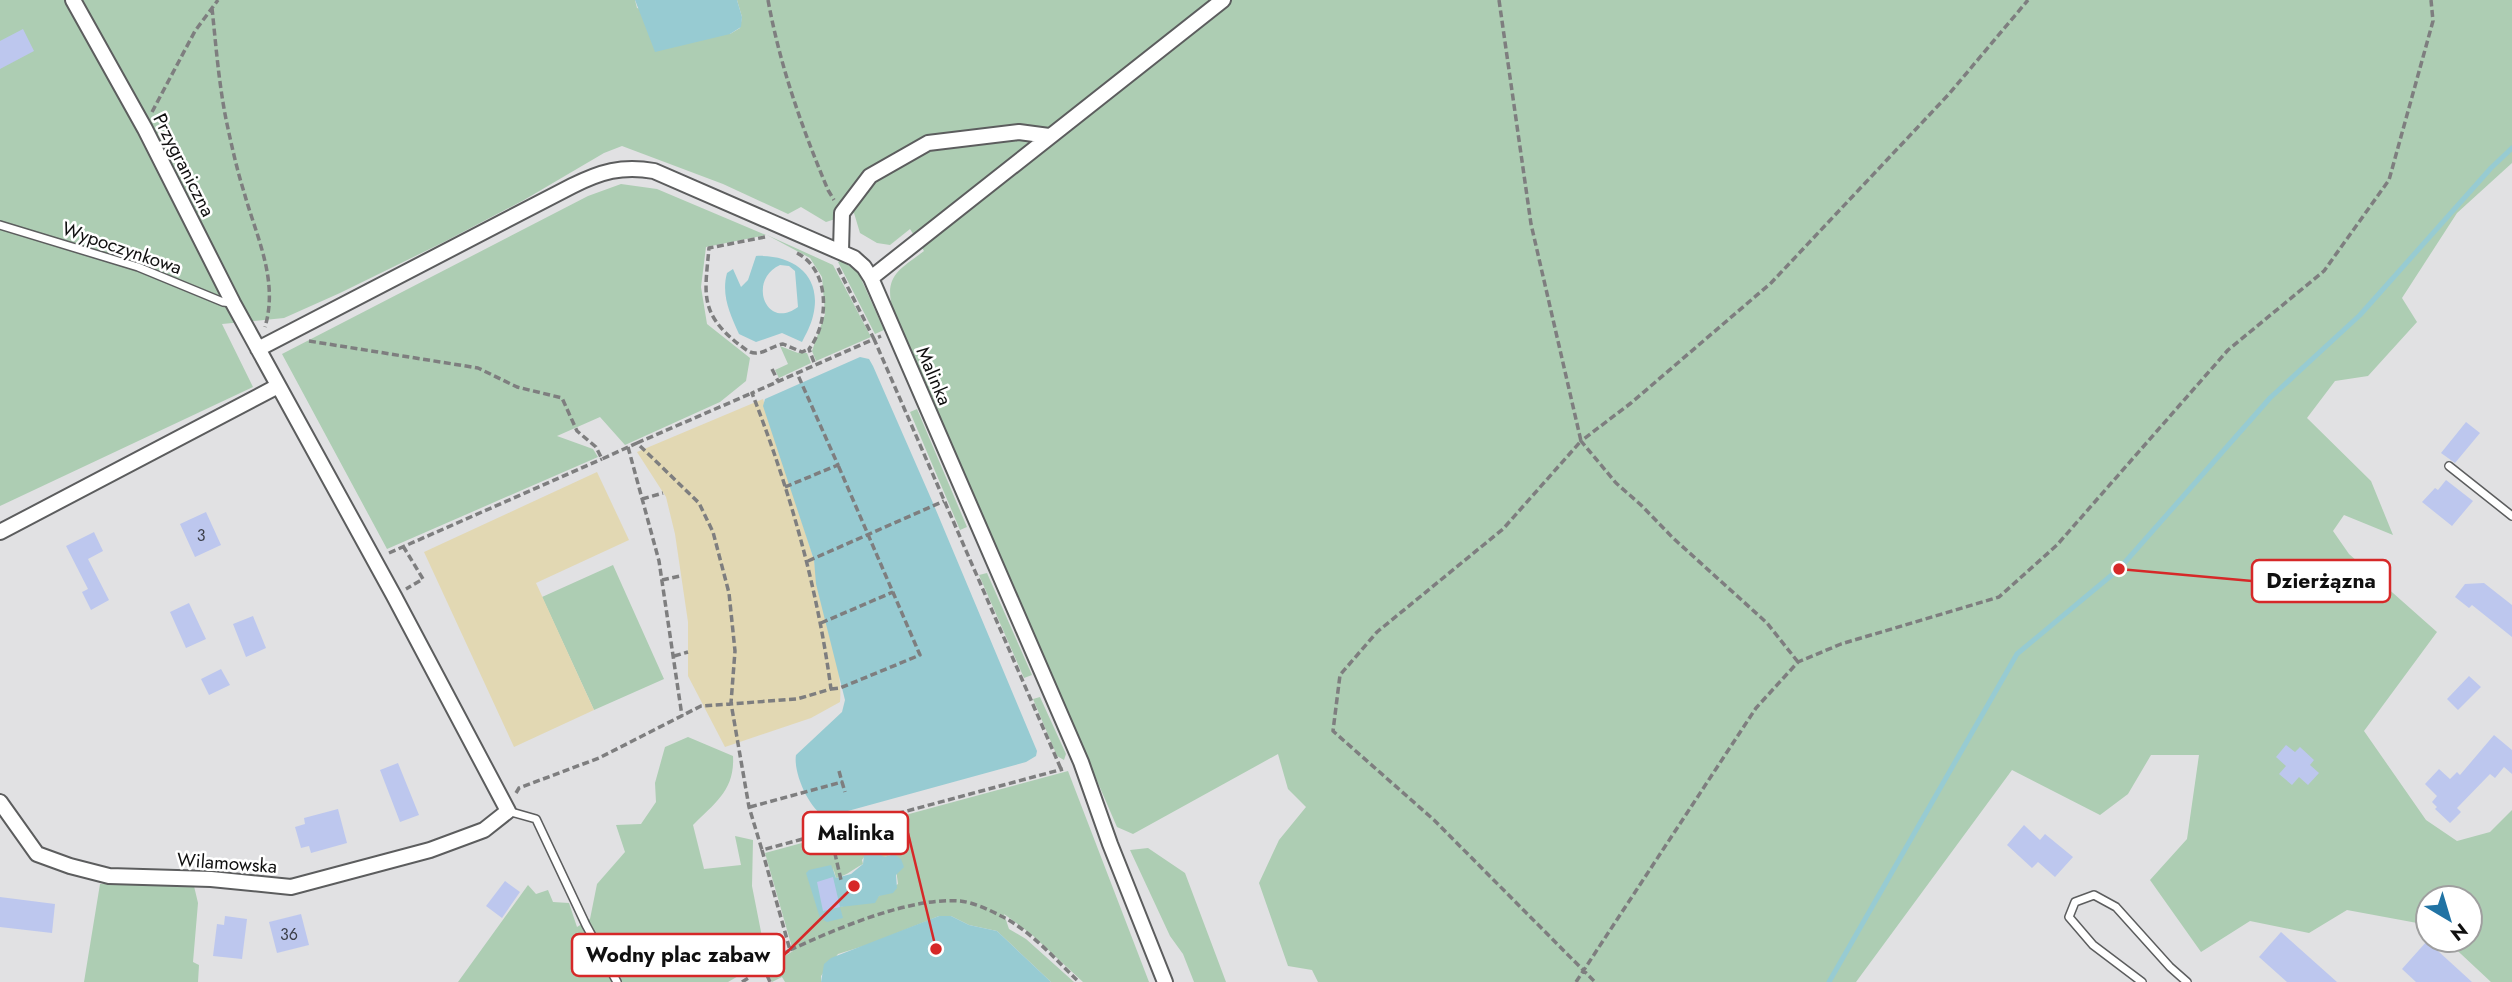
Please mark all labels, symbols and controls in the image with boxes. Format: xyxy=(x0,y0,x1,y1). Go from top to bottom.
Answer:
street label: Przygraniczna xyxy=(146,109,222,221)
street label: Wypoczynkowa xyxy=(58,215,186,281)
street label: Malinka xyxy=(910,342,958,410)
house number: 3 xyxy=(197,524,206,547)
callout: Dzierżązna xyxy=(2252,560,2390,602)
text: Dzierżązna xyxy=(2266,566,2376,596)
callout: Malinka xyxy=(803,812,908,854)
text: Malinka xyxy=(817,818,895,848)
street label: Wilamowska xyxy=(176,846,278,880)
north arrow xyxy=(2414,884,2484,954)
text: N xyxy=(2445,917,2473,947)
house number: 36 xyxy=(280,923,298,946)
callout: Wodny plac zabaw xyxy=(572,934,784,976)
text: Wodny plac zabaw xyxy=(586,940,771,970)

